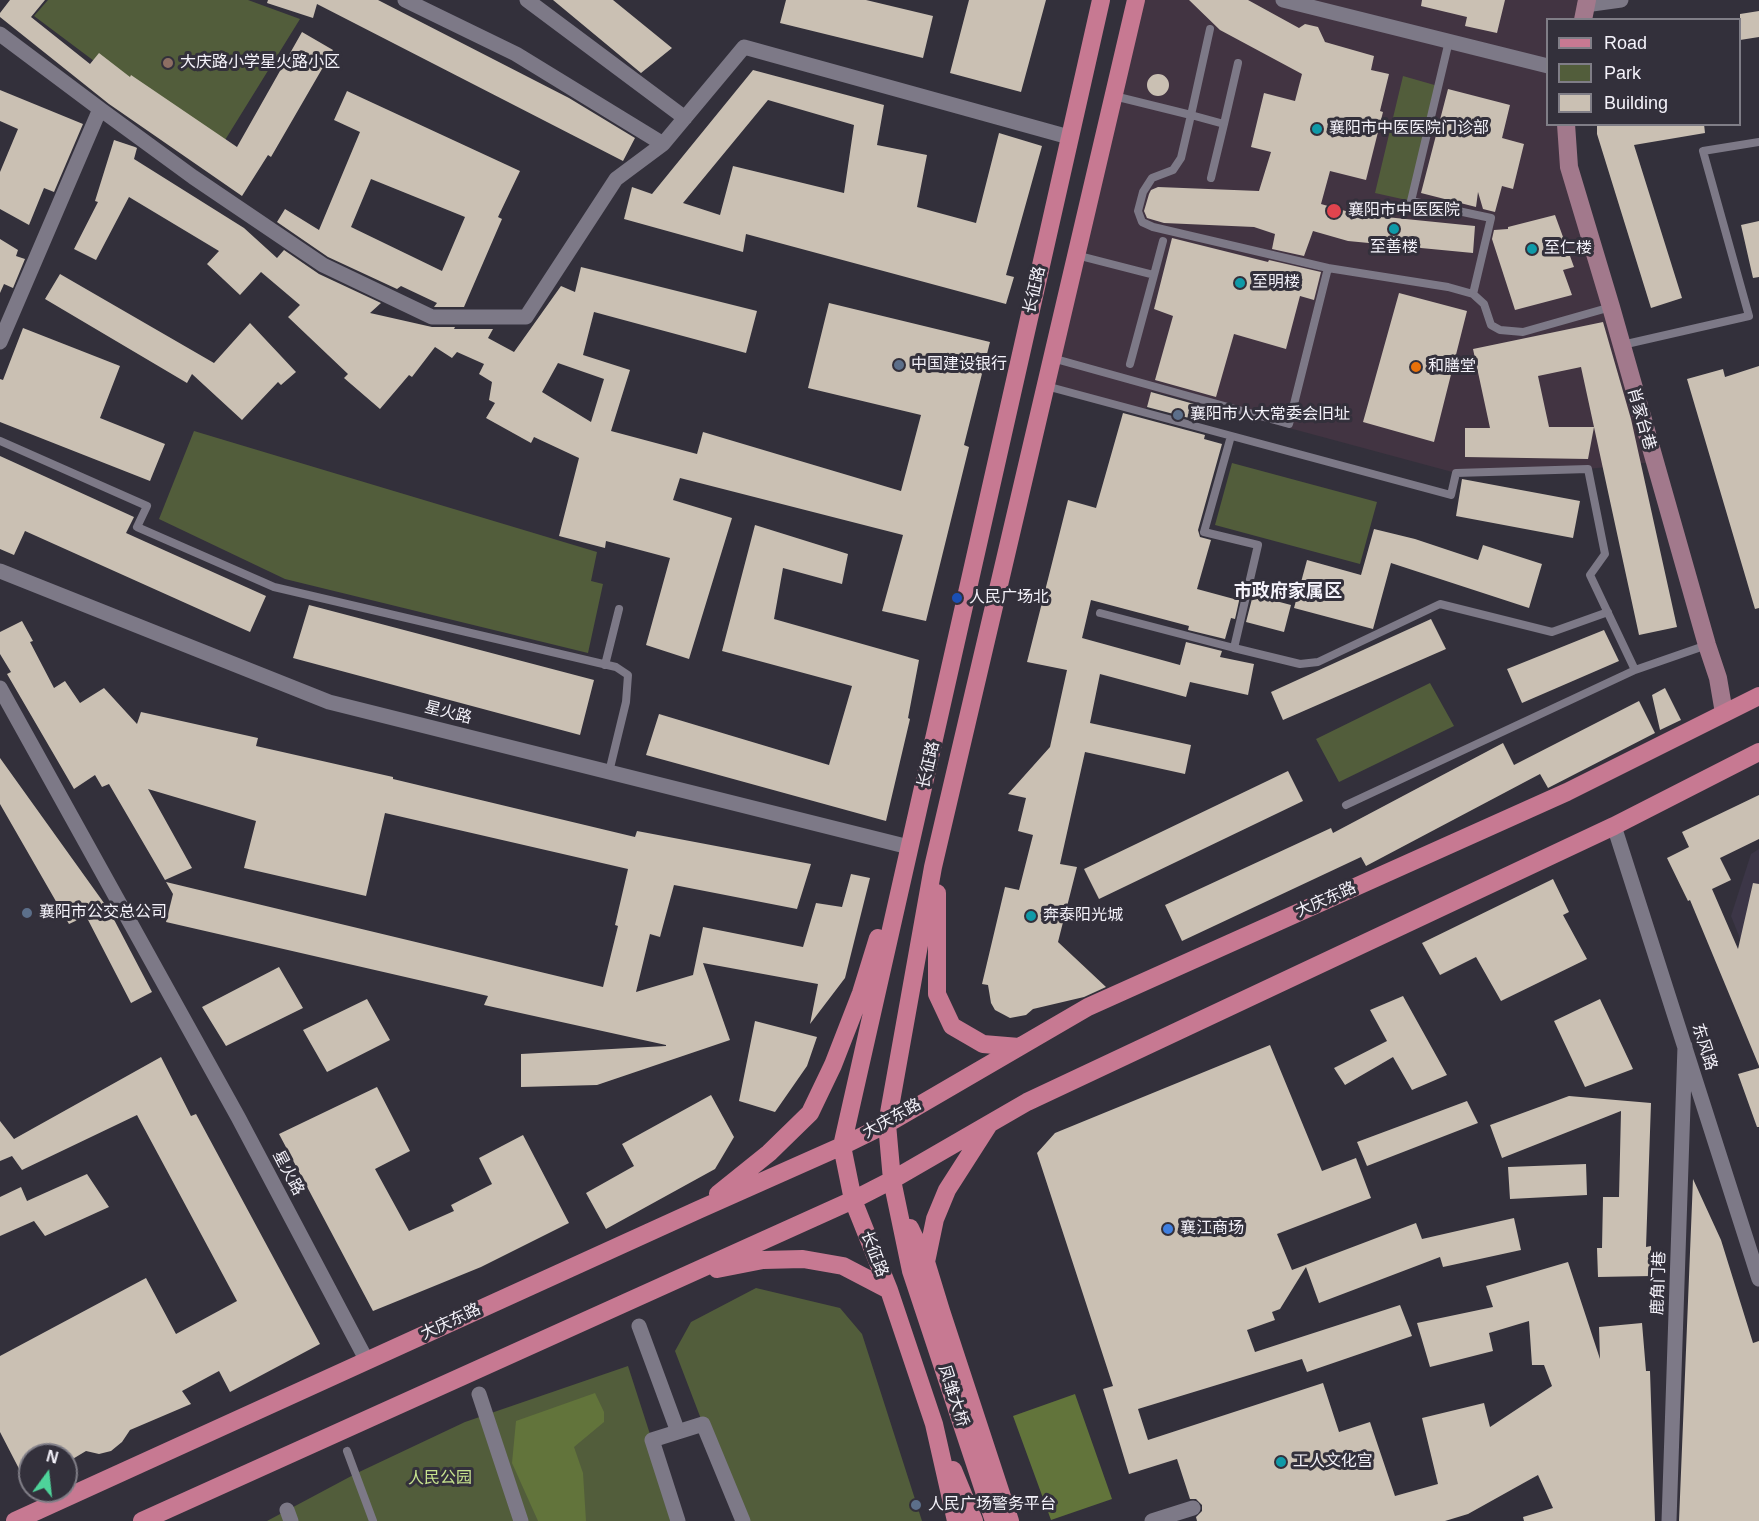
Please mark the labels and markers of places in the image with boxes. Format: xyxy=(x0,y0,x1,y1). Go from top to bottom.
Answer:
place label: 大庆路小学星火路小区 xyxy=(180,53,340,73)
marker: 大庆路小学星火路小区 xyxy=(161,56,175,70)
place label: 襄阳市中医医院门诊部 xyxy=(1329,119,1489,139)
marker: 襄阳市中医医院门诊部 xyxy=(1310,122,1324,136)
place label: 襄阳市中医医院 xyxy=(1348,201,1460,221)
marker: 襄阳市中医医院 xyxy=(1325,202,1343,220)
marker: 至善楼 xyxy=(1387,222,1401,236)
place label: 至善楼 xyxy=(1370,238,1418,258)
place label: 至仁楼 xyxy=(1544,239,1592,259)
marker: 至仁楼 xyxy=(1525,242,1539,256)
place label: 至明楼 xyxy=(1252,273,1300,293)
marker: 至明楼 xyxy=(1233,276,1247,290)
place label: 中国建设银行 xyxy=(911,355,1007,375)
place label: 和膳堂 xyxy=(1428,357,1476,377)
marker: 中国建设银行 xyxy=(892,358,906,372)
marker: 和膳堂 xyxy=(1409,360,1423,374)
place label: 襄阳市人大常委会旧址 xyxy=(1190,405,1350,425)
marker: 襄阳市人大常委会旧址 xyxy=(1171,408,1185,422)
place label: 人民广场北 xyxy=(969,588,1049,608)
marker: 人民广场北 xyxy=(950,591,964,605)
place label: 襄阳市公交总公司 xyxy=(39,903,167,923)
marker: 襄阳市公交总公司 xyxy=(20,906,34,920)
place label: 奔泰阳光城 xyxy=(1043,906,1123,926)
marker: 奔泰阳光城 xyxy=(1024,909,1038,923)
place label: 襄江商场 xyxy=(1180,1219,1244,1239)
marker: 襄江商场 xyxy=(1161,1222,1175,1236)
place label: 工人文化宫 xyxy=(1293,1452,1373,1472)
marker: 工人文化宫 xyxy=(1274,1455,1288,1469)
place label: 人民广场警务平台 xyxy=(928,1495,1056,1515)
marker: 人民广场警务平台 xyxy=(909,1498,923,1512)

